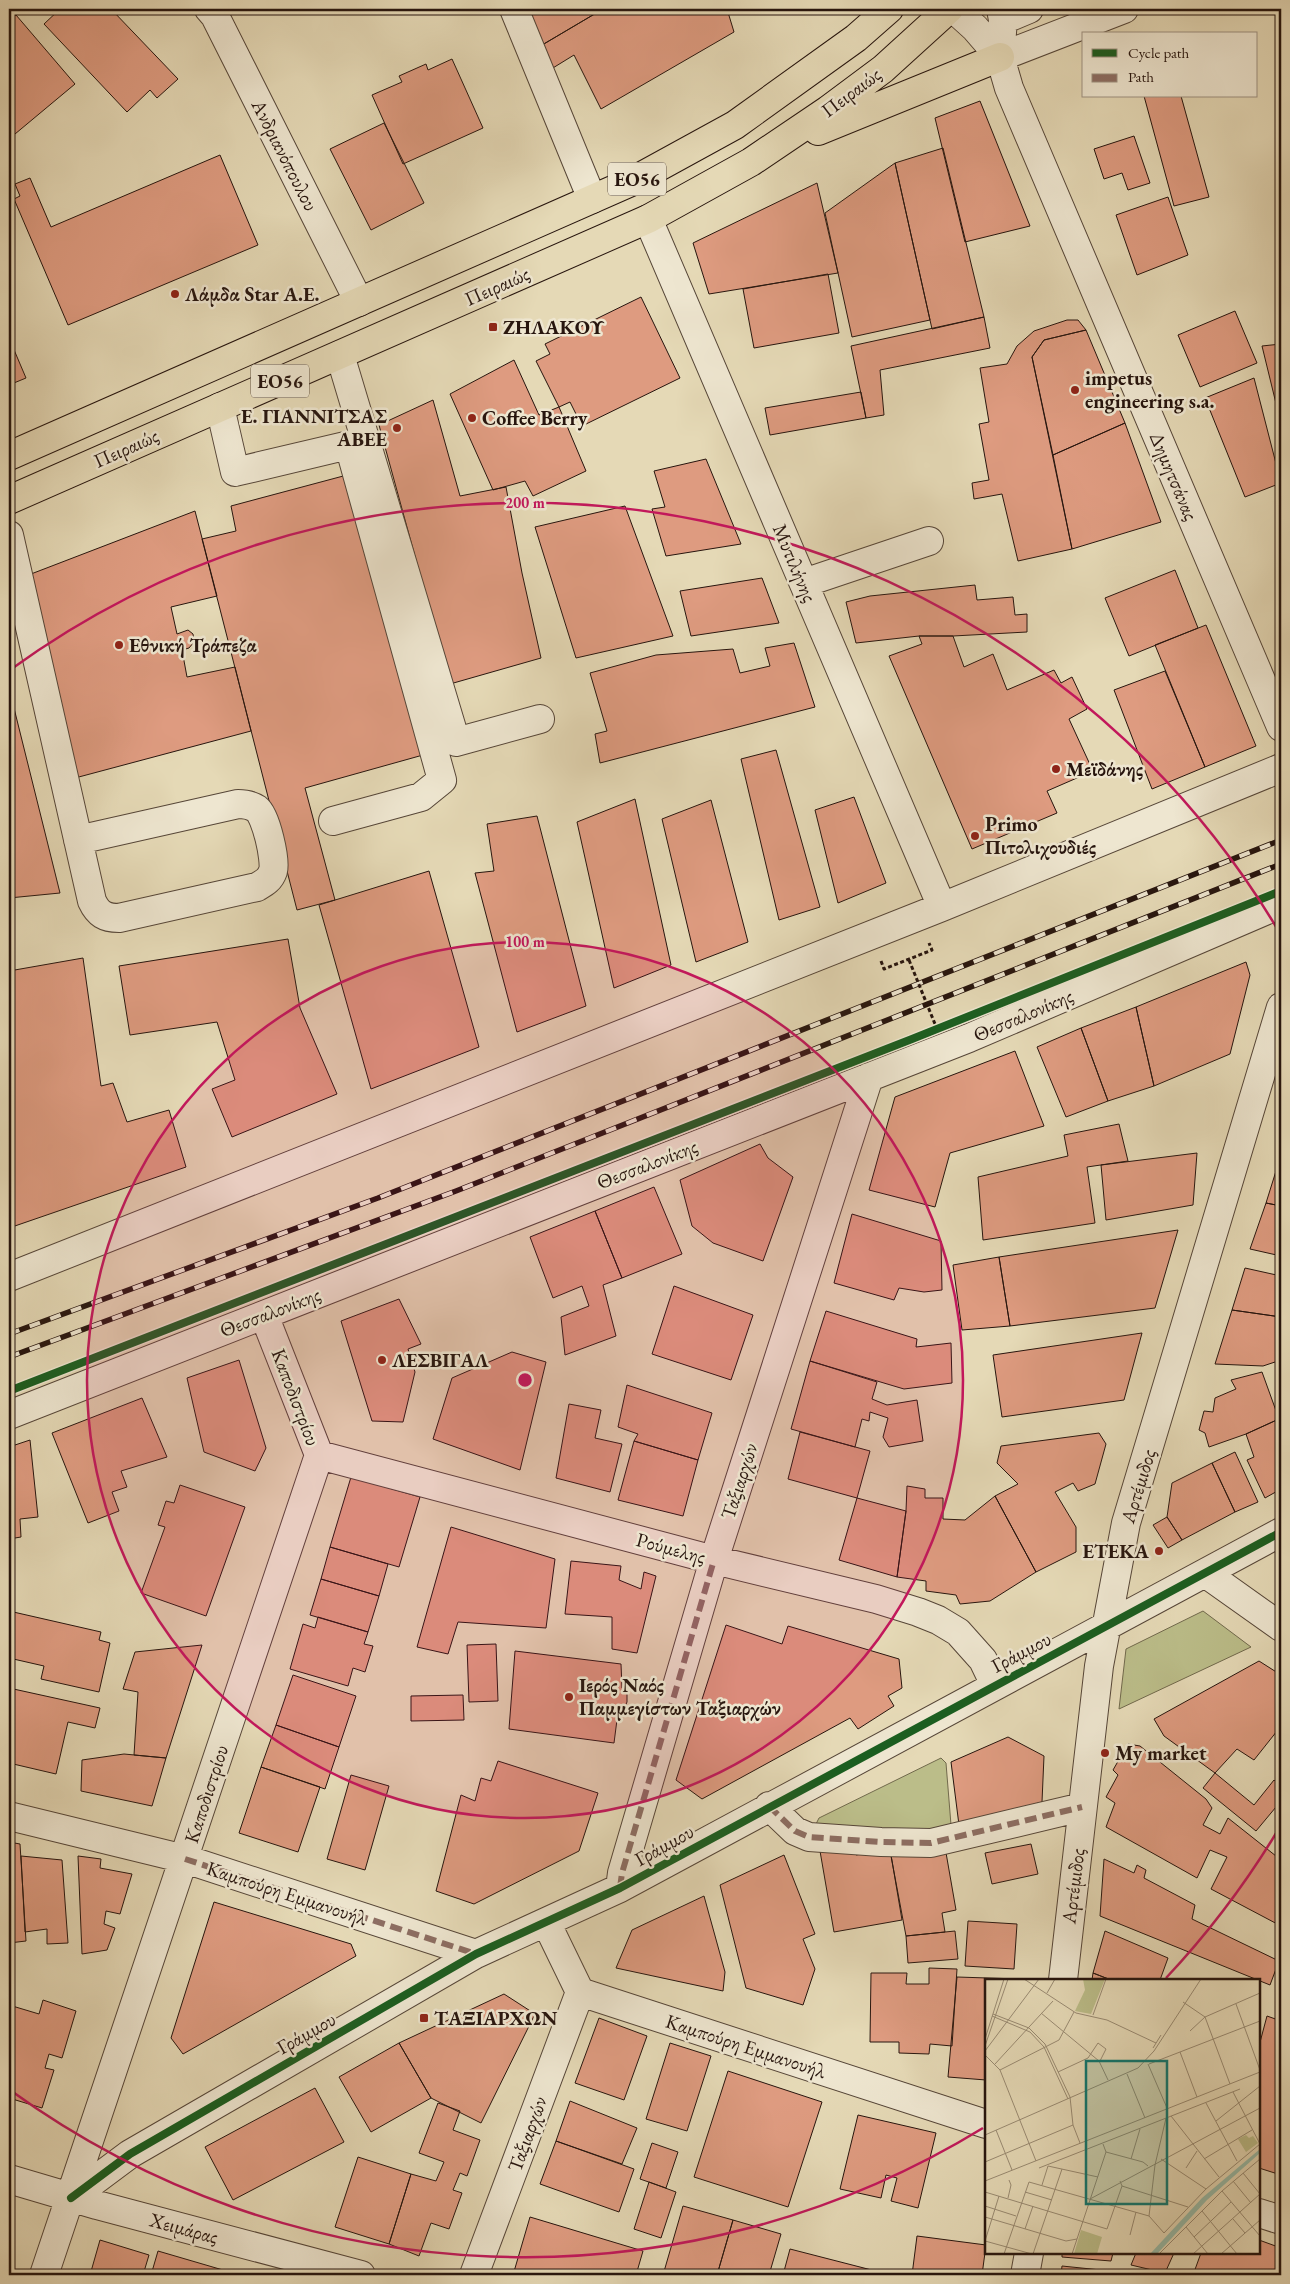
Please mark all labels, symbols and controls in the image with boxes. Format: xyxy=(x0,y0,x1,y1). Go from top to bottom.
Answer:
legend xyxy=(1082,32,1258,98)
text: Cycle path xyxy=(1128,43,1190,62)
street label: Πειραιώς xyxy=(816,61,886,123)
text: Path xyxy=(1128,67,1154,86)
street label: Ανδριανόπουλου xyxy=(245,94,324,215)
road number: ΕΟ56 xyxy=(608,162,666,195)
street label: Πειραιώς xyxy=(460,260,534,312)
place label: Λάμδα Star Α.Ε. xyxy=(184,281,319,307)
marker: Λάμδα Star Α.Ε. xyxy=(169,288,181,300)
place label: ΖΗΛΑΚΟΥ xyxy=(503,314,605,340)
marker: ΖΗΛΑΚΟΥ xyxy=(487,321,499,333)
road number: ΕΟ56 xyxy=(251,364,309,398)
place label: impetus engineering s.a. xyxy=(1085,365,1214,414)
marker: impetus engineering s.a. xyxy=(1069,384,1081,396)
place label: Ε. ΓΙΑΝΝΙΤΣΑΣ ΑΒΕΕ xyxy=(241,403,388,452)
place label: Coffee Berry xyxy=(482,405,588,431)
marker: Coffee Berry xyxy=(466,412,478,424)
street label: Πειραιώς xyxy=(89,422,163,474)
marker: Ε. ΓΙΑΝΝΙΤΣΑΣ ΑΒΕΕ xyxy=(391,422,403,434)
street label: Δημητσάνας xyxy=(1144,428,1204,524)
text: 200 m xyxy=(505,493,545,512)
street label: Μυτιλήνης xyxy=(767,520,823,606)
place label: Εθνική Τράπεζα xyxy=(129,632,258,658)
marker: Εθνική Τράπεζα xyxy=(113,639,125,651)
place label: Μεϊδάνης xyxy=(1066,756,1143,782)
marker: Μεϊδάνης xyxy=(1050,763,1062,775)
place label: Primo Πιτολιχουδιές xyxy=(985,811,1096,860)
marker: Primo Πιτολιχουδιές xyxy=(969,830,981,842)
text: 100 m xyxy=(505,932,545,951)
street label: Θεσσαλονίκης xyxy=(969,982,1077,1048)
street label: Θεσσαλονίκης xyxy=(593,1133,701,1195)
street label: Θεσσαλονίκης xyxy=(216,1281,324,1343)
street label: Καποδιστρίου xyxy=(266,1345,326,1449)
place label: ΛΕΣΒΙΓΑΛ xyxy=(391,1347,490,1373)
marker: ΛΕΣΒΙΓΑΛ xyxy=(376,1354,388,1366)
centre of rings xyxy=(516,1371,534,1389)
street label: Ταξιαρχών xyxy=(715,1440,763,1522)
street label: Αρτέμιδος xyxy=(1114,1446,1162,1527)
street label: Ρούμελης xyxy=(634,1526,709,1570)
place label: ΕΤΕΚΑ xyxy=(1082,1538,1150,1564)
marker: ΕΤΕΚΑ xyxy=(1153,1545,1165,1557)
street label: Γράμμου xyxy=(987,1625,1055,1679)
place label: Ιερός Ναός Παμμεγίστων Ταξιαρχών xyxy=(579,1672,781,1721)
marker: Ιερός Ναός Παμμεγίστων Ταξιαρχών xyxy=(563,1691,575,1703)
place label: My market xyxy=(1115,1740,1207,1766)
street label: Καποδιστρίου xyxy=(178,1742,234,1846)
marker: My market xyxy=(1099,1747,1111,1759)
street label: Γράμμου xyxy=(630,1818,698,1872)
street label: Αρτέμιδος xyxy=(1055,1847,1091,1926)
street label: Καμπούρη Εμμανουήλ xyxy=(203,1855,371,1931)
inset map xyxy=(985,1979,1260,2254)
place label: ΤΑΞΙΑΡΧΩΝ xyxy=(434,2005,557,2031)
street label: Γράμμου xyxy=(272,2006,340,2060)
street label: Καμπούρη Εμμανουήλ xyxy=(662,2008,830,2084)
marker: ΤΑΞΙΑΡΧΩΝ xyxy=(418,2012,430,2024)
street label: Ταξιαρχών xyxy=(501,2093,553,2175)
street label: Χειμάρας xyxy=(146,2206,221,2250)

